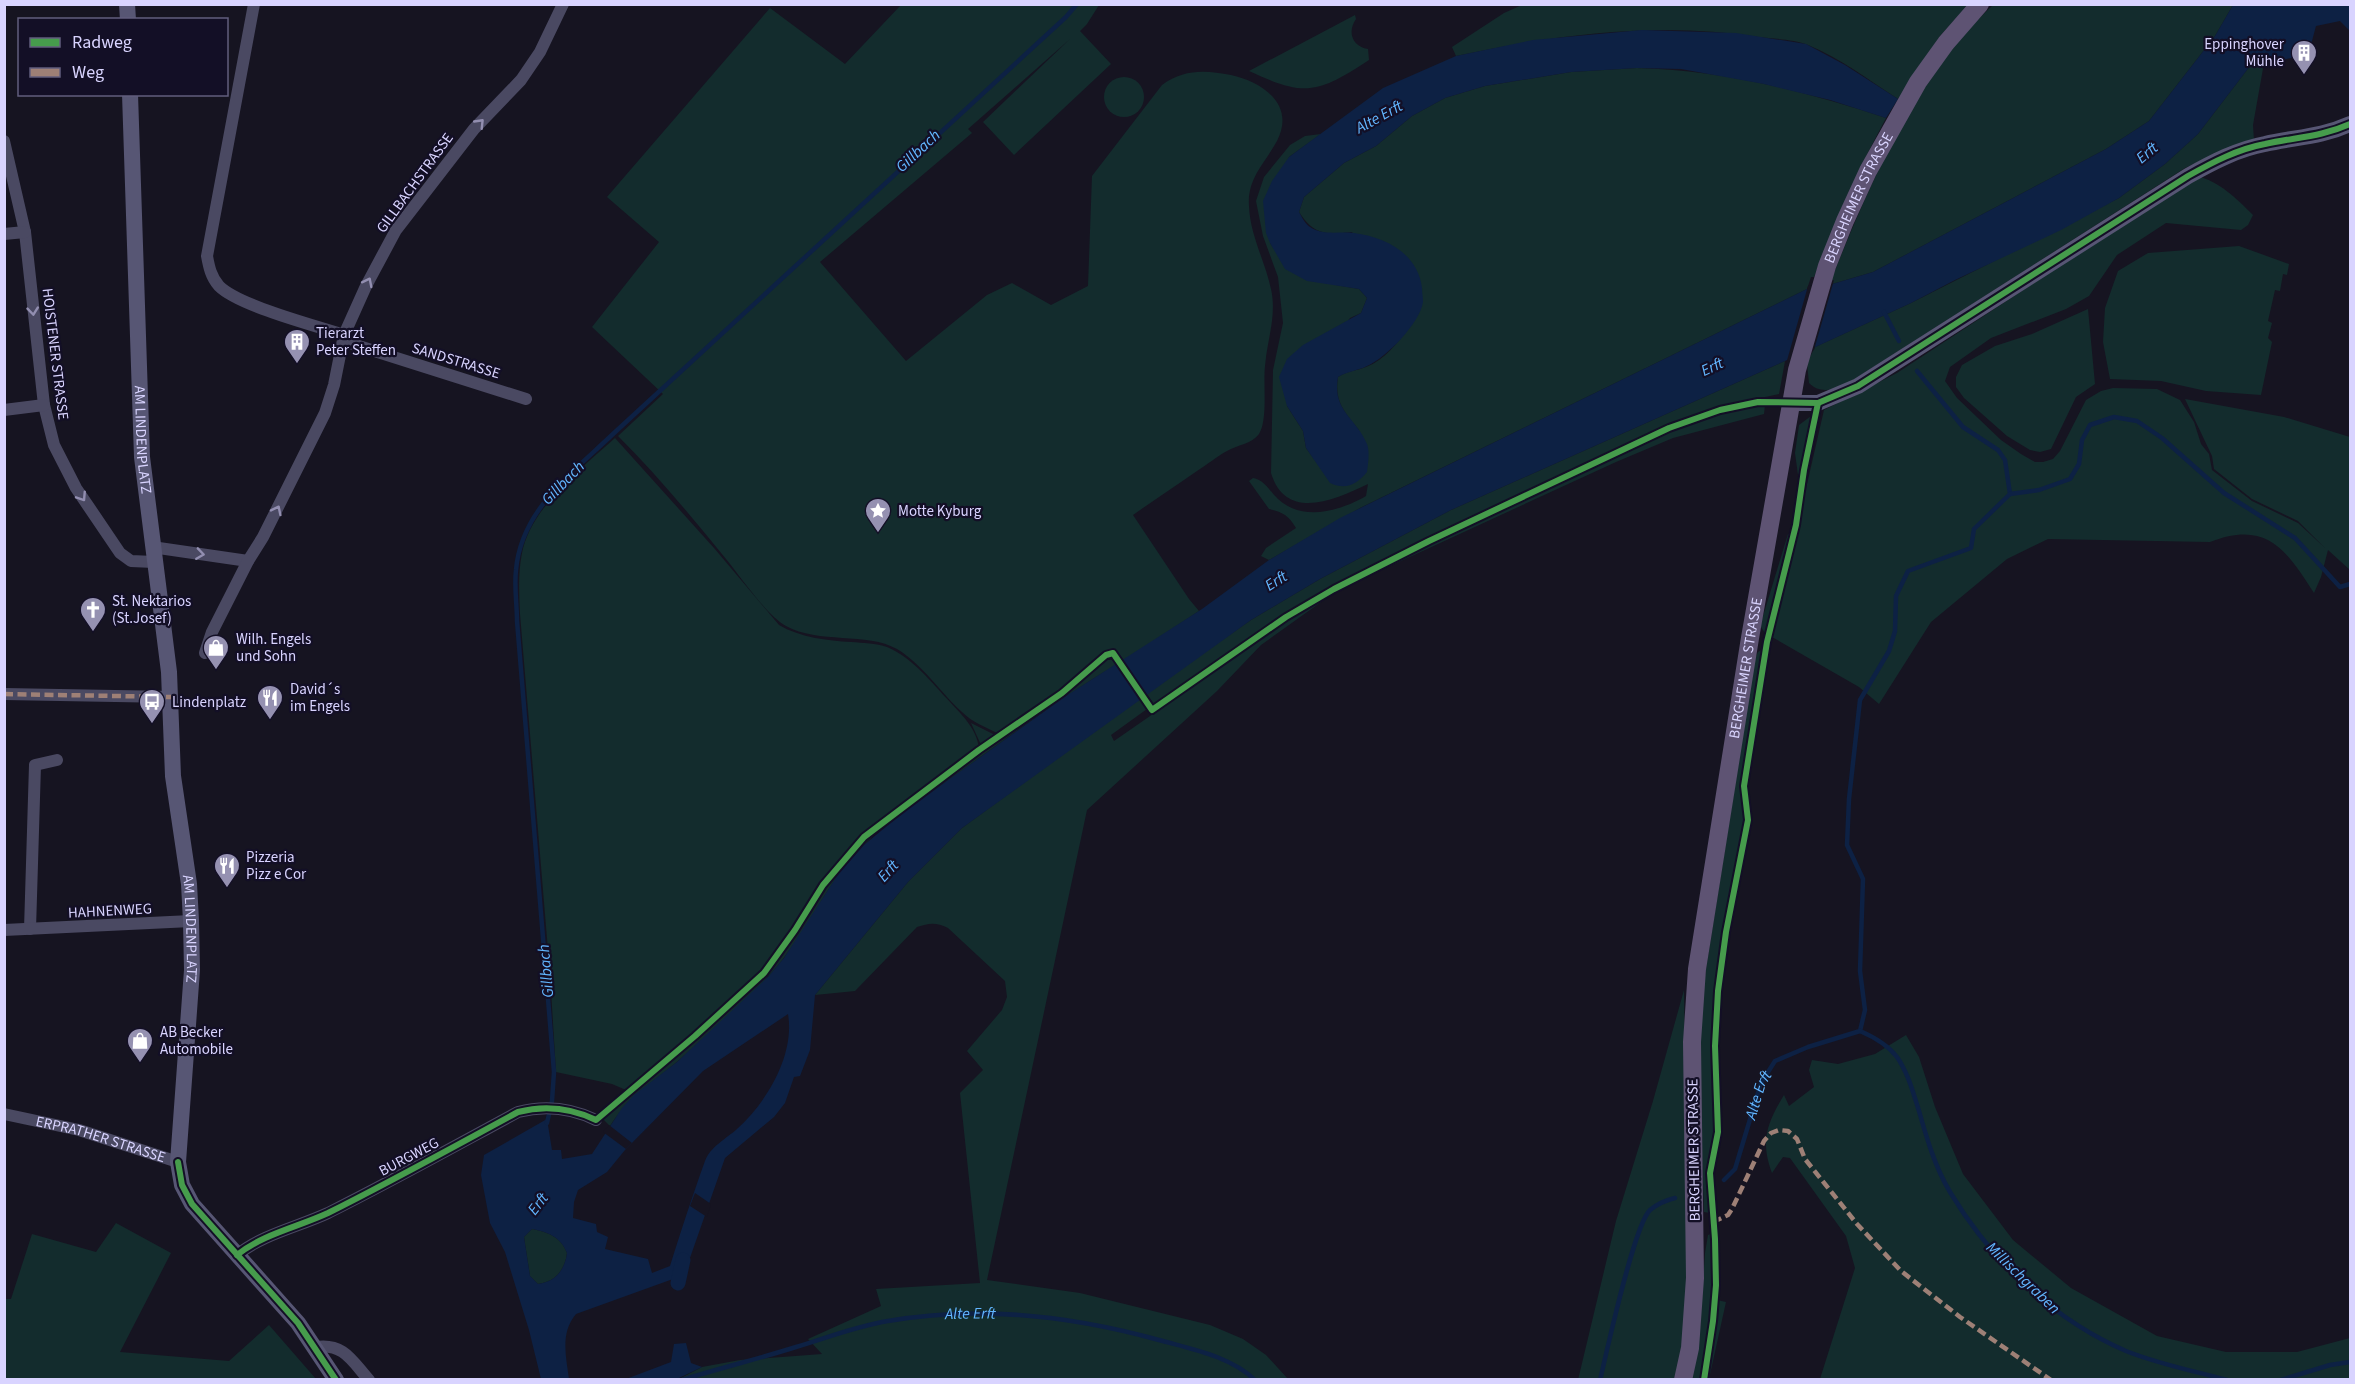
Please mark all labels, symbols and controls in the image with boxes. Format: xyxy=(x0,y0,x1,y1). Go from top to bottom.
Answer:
legend xyxy=(18,18,228,96)
text: Radweg xyxy=(72,30,132,55)
place label: Eppinghover Mühle xyxy=(2204,34,2285,72)
building icon: Eppinghover Mühle xyxy=(2289,38,2319,76)
text: Weg xyxy=(72,60,104,85)
water label: Alte Erft xyxy=(1351,95,1407,139)
one-way arrow xyxy=(473,120,484,130)
water label: Gillbach xyxy=(891,125,945,177)
street label: BERGHEIMER STRASSE xyxy=(1819,128,1898,266)
street label: GILLBACHSTRASSE xyxy=(372,129,459,237)
water label: Erft xyxy=(2131,137,2163,169)
one-way arrow xyxy=(361,278,372,288)
street label: HOISTENER STRASSE xyxy=(36,287,74,421)
one-way arrow xyxy=(27,307,39,316)
place label: Tierarzt Peter Steffen xyxy=(316,323,396,361)
building icon: Tierarzt Peter Steffen xyxy=(282,327,312,365)
street label: SANDSTRASSE xyxy=(409,338,503,384)
water label: Erft xyxy=(1697,352,1728,382)
street label: AM LINDENPLATZ xyxy=(129,385,157,495)
water label: Gillbach xyxy=(536,456,590,510)
one-way arrow xyxy=(75,490,86,501)
place icon: Motte Kyburg xyxy=(863,496,893,534)
place label: Motte Kyburg xyxy=(898,501,982,522)
one-way arrow xyxy=(269,505,281,516)
one-way arrow xyxy=(196,547,205,559)
water label: Erft xyxy=(1261,565,1292,596)
place label: St. Nektarios (St.Josef) xyxy=(112,591,191,629)
church icon: St. Nektarios (St.Josef) xyxy=(78,595,108,633)
street label: BERGHEIMER STRASSE xyxy=(1724,596,1767,740)
place label: Wilh. Engels und Sohn xyxy=(236,629,311,667)
shop icon: Wilh. Engels und Sohn xyxy=(201,633,231,671)
place label: David´s im Engels xyxy=(290,679,350,717)
restaurant icon: David´s im Engels xyxy=(255,683,285,721)
bus stop icon: Lindenplatz xyxy=(137,687,167,725)
place label: Lindenplatz xyxy=(172,692,246,713)
place label: Pizzeria Pizz e Cor xyxy=(246,847,307,885)
restaurant icon: Pizzeria Pizz e Cor xyxy=(212,851,242,889)
water label: Erft xyxy=(872,855,904,887)
street label: AM LINDENPLATZ xyxy=(177,873,203,984)
street label: HAHNENWEG xyxy=(68,898,152,924)
water label: Gillbach xyxy=(533,943,559,999)
place label: AB Becker Automobile xyxy=(160,1022,233,1060)
shop icon: AB Becker Automobile xyxy=(125,1026,155,1064)
water label: Alte Erft xyxy=(1739,1065,1778,1123)
street label: BERGHEIMER STRASSE xyxy=(1682,1078,1706,1221)
street label: ERPRATHER STRASSE xyxy=(34,1111,168,1168)
street label: BURGWEG xyxy=(375,1132,443,1182)
water label: Erft xyxy=(522,1188,554,1220)
water label: Millischgraben xyxy=(1981,1237,2065,1319)
water label: Alte Erft xyxy=(943,1302,997,1325)

